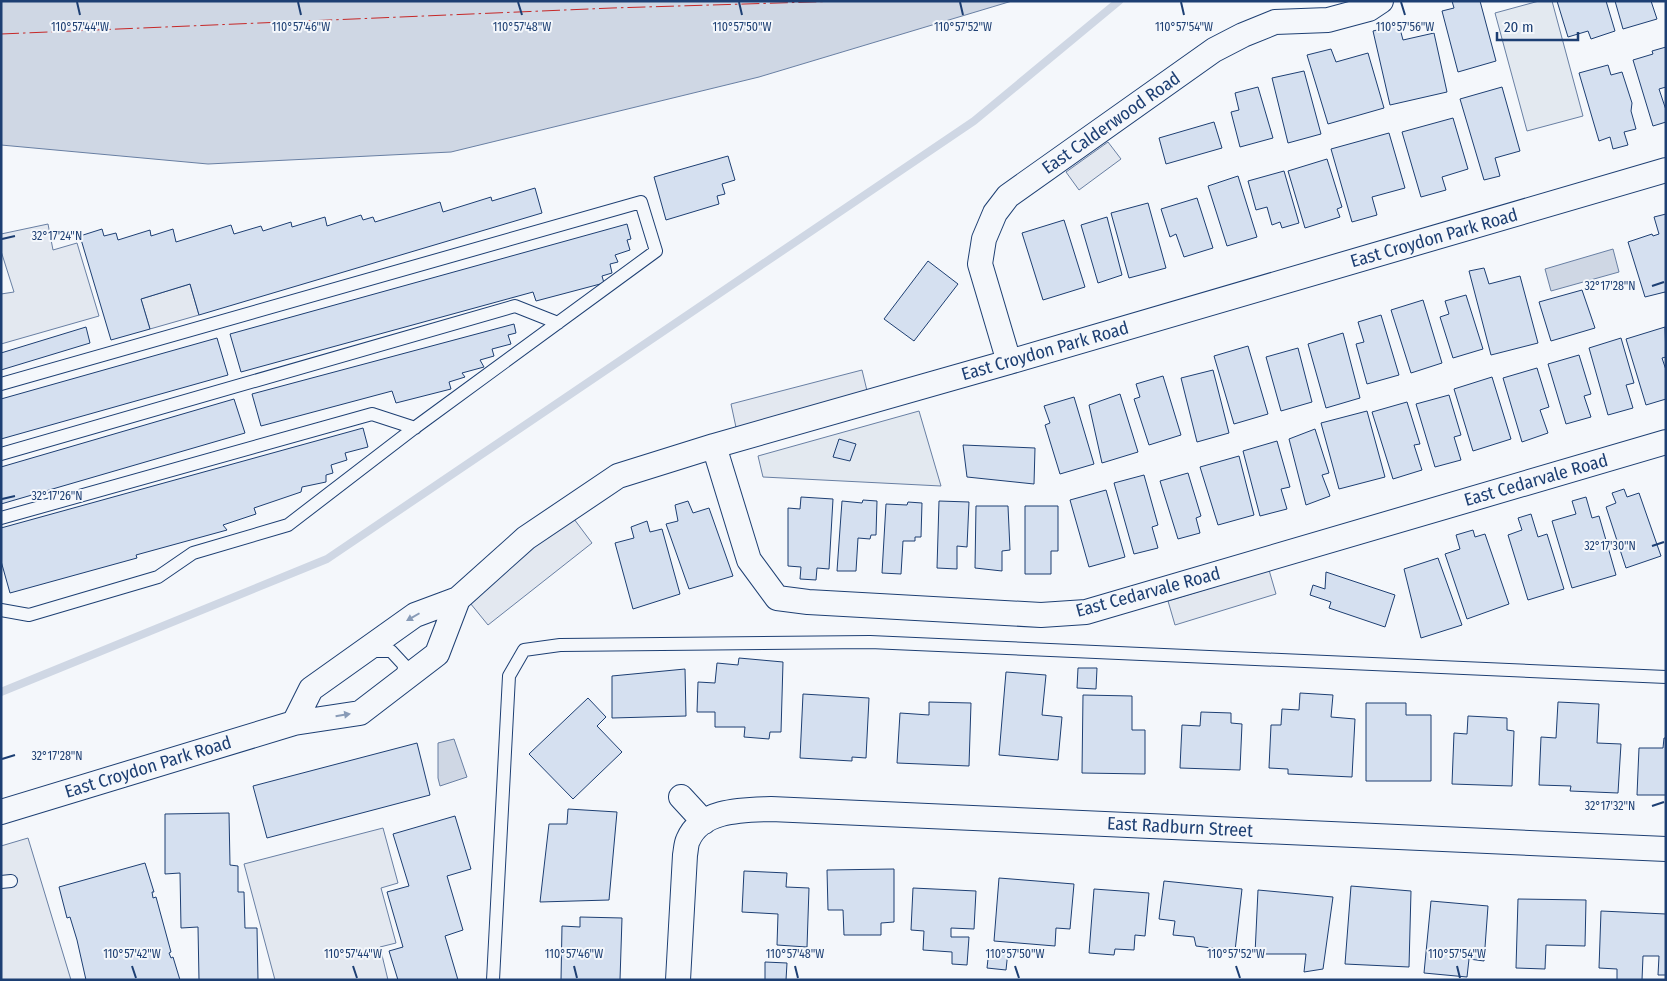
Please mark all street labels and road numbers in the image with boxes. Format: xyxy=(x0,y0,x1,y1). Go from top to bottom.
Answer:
street label: East Calderwood Road xyxy=(1038,67,1184,179)
street label: East Croydon Park Road xyxy=(1348,204,1520,272)
street label: East Croydon Park Road xyxy=(959,317,1131,385)
street label: East Cedarvale Road xyxy=(1462,449,1610,511)
street label: East Cedarvale Road xyxy=(1073,562,1223,622)
street label: East Croydon Park Road xyxy=(62,731,234,803)
street label: East Radburn Street xyxy=(1106,812,1254,842)

